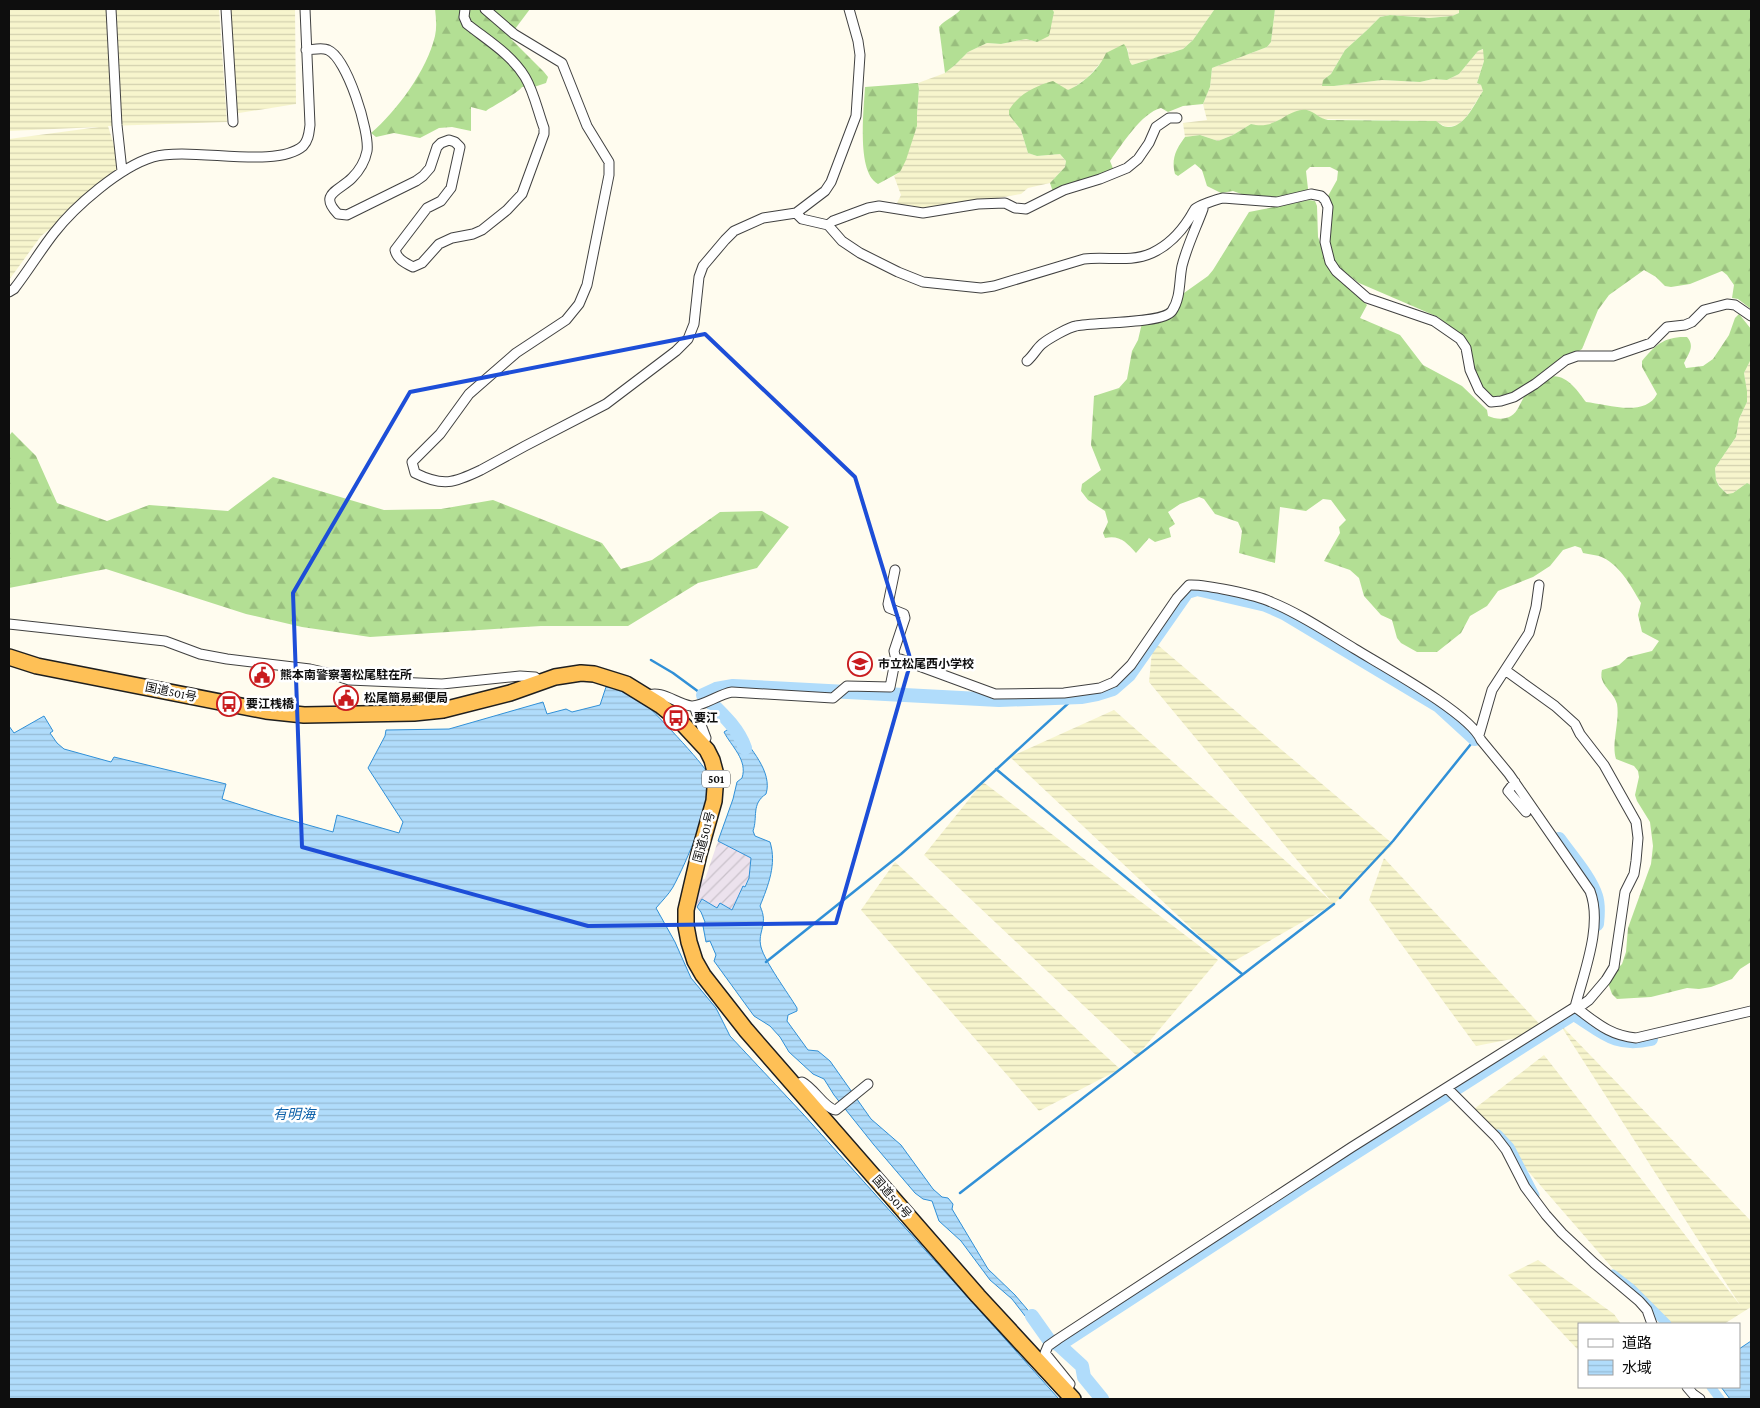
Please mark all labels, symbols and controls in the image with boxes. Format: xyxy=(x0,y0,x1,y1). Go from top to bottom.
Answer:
school or university icon: 市立松尾西小学校 xyxy=(847,651,873,677)
place label: 市立松尾西小学校 xyxy=(878,657,974,671)
public building icon: 熊本南警察署松尾駐在所 xyxy=(249,662,275,688)
place label: 熊本南警察署松尾駐在所 xyxy=(280,668,412,682)
street label: 国道501号 xyxy=(144,680,198,704)
public building icon: 松尾簡易郵便局 xyxy=(333,685,359,711)
bus stop icon: 要江桟橋 xyxy=(216,691,242,717)
place label: 松尾簡易郵便局 xyxy=(364,691,448,705)
place label: 要江桟橋 xyxy=(246,697,295,711)
bus stop icon: 要江 xyxy=(663,705,689,731)
place label: 要江 xyxy=(694,711,718,725)
road number: 501 xyxy=(702,771,730,788)
street label: 国道501号 xyxy=(690,810,718,864)
water label: 有明海 xyxy=(273,1106,317,1122)
street label: 国道501号 xyxy=(870,1173,914,1221)
legend xyxy=(1578,1323,1740,1388)
text: 道路 xyxy=(1622,1335,1652,1351)
text: 水域 xyxy=(1622,1360,1652,1376)

